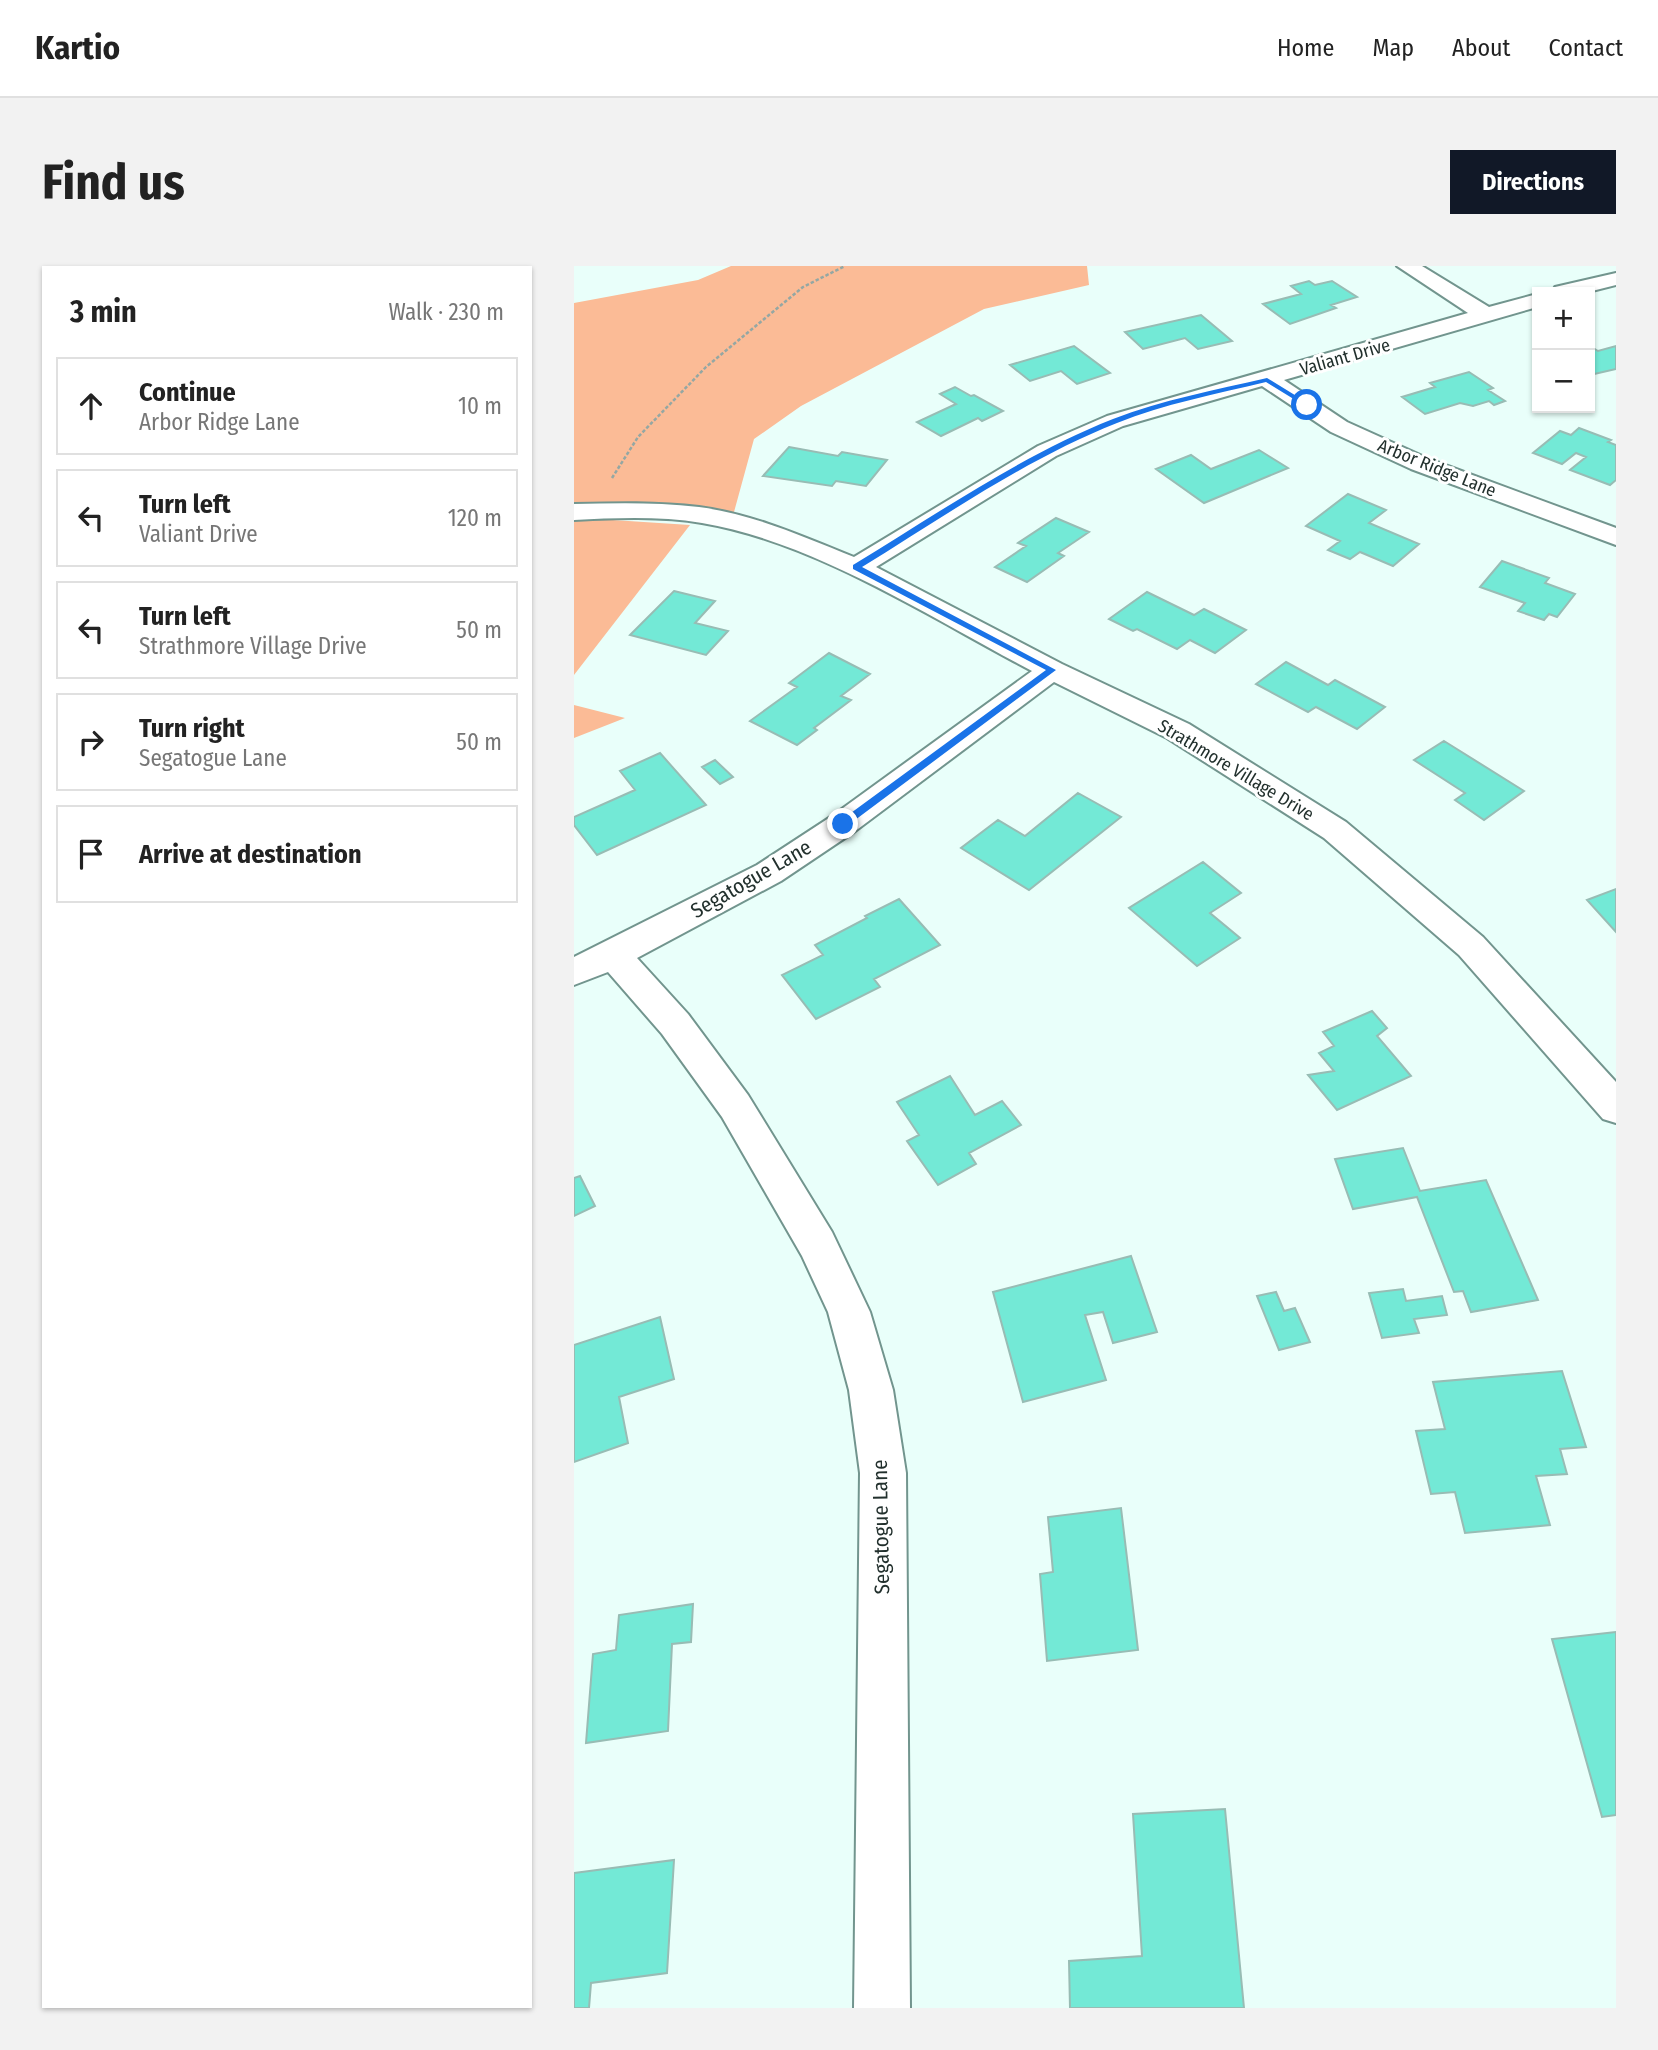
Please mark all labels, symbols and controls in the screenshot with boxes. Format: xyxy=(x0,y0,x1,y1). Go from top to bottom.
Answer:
text: Kartio xyxy=(35,28,120,68)
text: Home xyxy=(1277,34,1334,62)
text: Map xyxy=(1372,34,1414,62)
text: About xyxy=(1452,34,1510,62)
text: Contact xyxy=(1548,34,1623,62)
button: Directions xyxy=(1450,150,1616,214)
text: Find us xyxy=(42,153,185,212)
map controls xyxy=(1532,287,1595,413)
button: + xyxy=(1532,287,1595,350)
text: 3 min xyxy=(70,294,137,330)
text: Walk · 230 m xyxy=(388,298,504,326)
street label: Valiant Drive xyxy=(1297,334,1393,380)
button: − xyxy=(1532,350,1595,413)
text: Continue xyxy=(139,377,236,408)
icon: ahead xyxy=(72,387,110,425)
route start xyxy=(1291,389,1322,420)
text: 10 m xyxy=(458,392,502,420)
text: Arbor Ridge Lane xyxy=(139,408,300,436)
street label: Arbor Ridge Lane xyxy=(1375,434,1499,502)
text: Turn left xyxy=(139,489,231,520)
icon: left xyxy=(72,499,110,537)
text: 120 m xyxy=(448,504,502,532)
text: Valiant Drive xyxy=(139,520,258,548)
text: Turn left xyxy=(139,601,231,632)
icon: left xyxy=(72,611,110,649)
text: 50 m xyxy=(456,616,502,644)
text: Strathmore Village Drive xyxy=(139,632,367,660)
text: Turn right xyxy=(139,713,245,744)
street label: Strathmore Village Drive xyxy=(1154,715,1318,825)
icon: right xyxy=(72,723,110,761)
text: 50 m xyxy=(456,728,502,756)
text: Segatogue Lane xyxy=(139,744,287,772)
route end xyxy=(827,808,858,839)
street label: Segatogue Lane xyxy=(686,834,816,924)
icon: arrive xyxy=(72,835,110,873)
text: Arrive at destination xyxy=(139,839,362,870)
street label: Segatogue Lane xyxy=(867,1459,895,1595)

